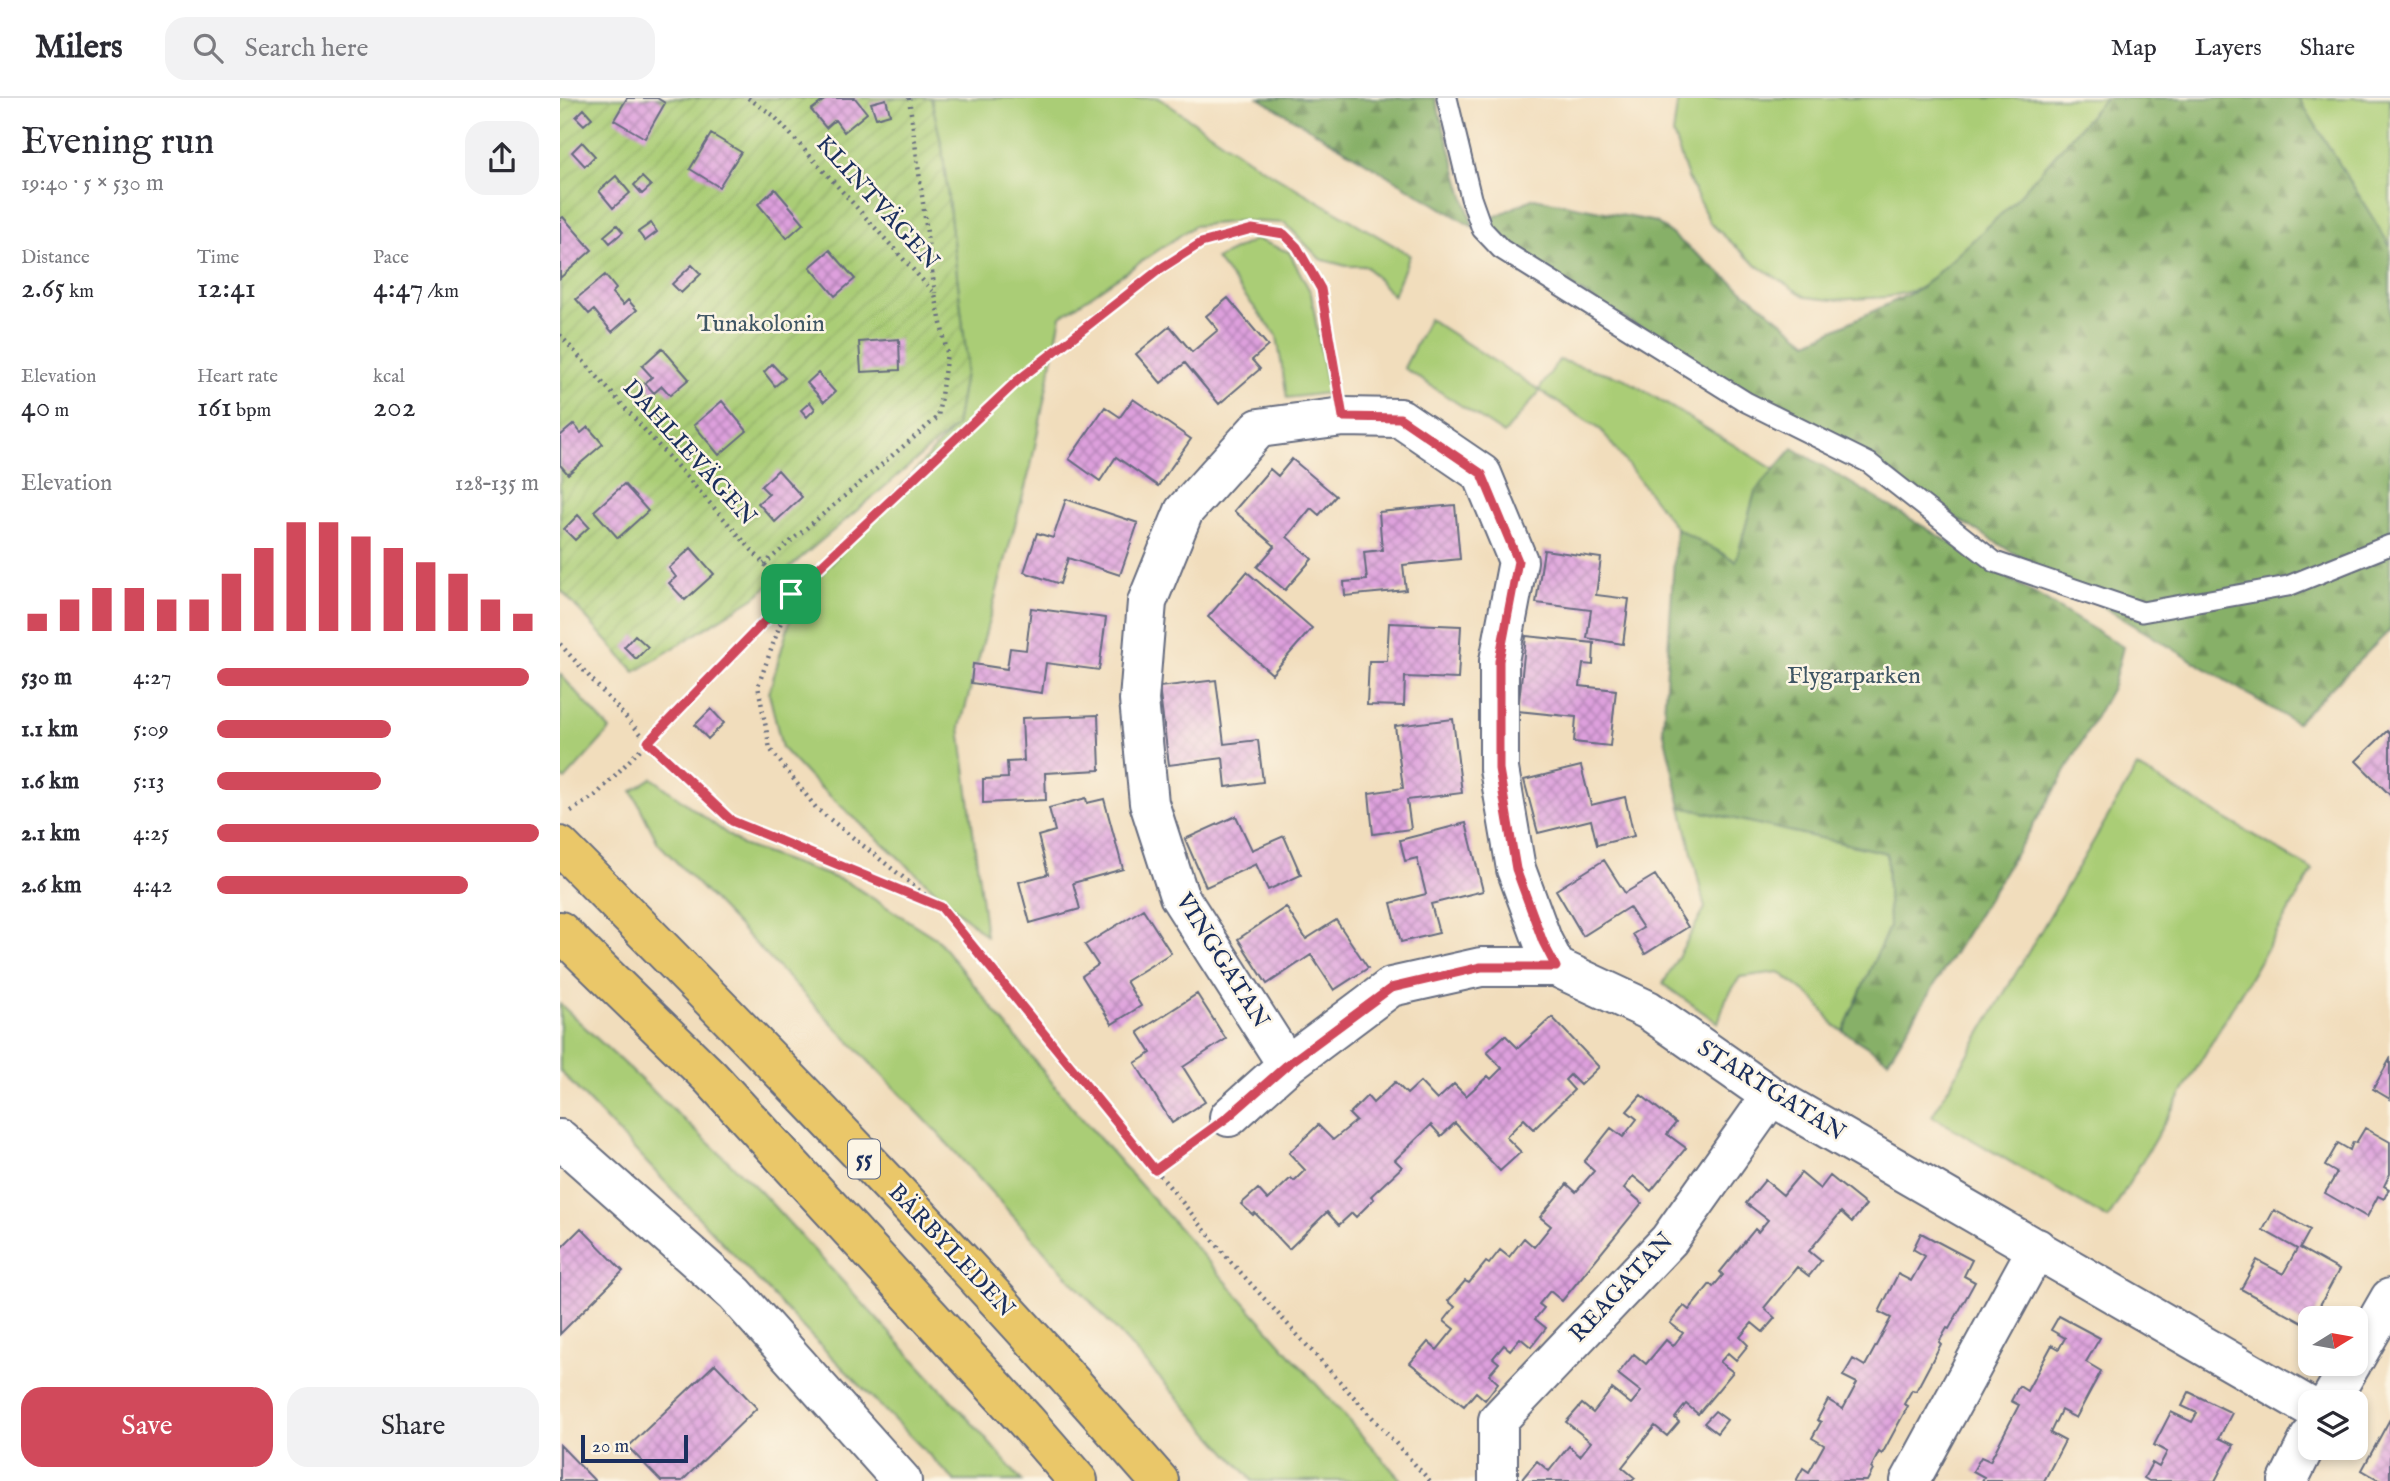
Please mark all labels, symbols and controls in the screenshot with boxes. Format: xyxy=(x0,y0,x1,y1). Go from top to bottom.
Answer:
search box xyxy=(165,17,655,80)
text: Milers xyxy=(35,27,123,69)
icon: search xyxy=(189,29,227,67)
text: Search here xyxy=(245,32,369,65)
text: Map xyxy=(2111,33,2157,64)
text: Layers xyxy=(2195,33,2262,64)
text: Share xyxy=(2300,33,2355,64)
text: Evening run xyxy=(21,119,215,167)
button: share xyxy=(465,121,539,195)
street label: KLINTVÄGEN xyxy=(808,129,946,277)
text: 19:40 · 5 × 530 m xyxy=(21,169,164,198)
text: Distance xyxy=(21,246,90,270)
text: Time xyxy=(197,246,239,270)
text: Pace xyxy=(373,246,409,270)
text: 2.65 xyxy=(21,270,65,308)
text: 12:41 xyxy=(197,270,256,308)
text: 4:47 xyxy=(373,270,423,308)
text: km xyxy=(65,280,94,304)
text: /km xyxy=(423,280,459,304)
park label: Tunakolonin xyxy=(697,309,825,340)
text: Elevation xyxy=(21,365,96,389)
text: Heart rate xyxy=(197,365,278,389)
text: kcal xyxy=(373,365,405,389)
street label: DAHLIEVÄGEN xyxy=(615,373,763,533)
text: 40 xyxy=(21,389,50,427)
text: 161 xyxy=(197,389,232,427)
text: 202 xyxy=(373,389,416,427)
text: m xyxy=(50,399,69,423)
text: bpm xyxy=(232,399,271,423)
text: Elevation xyxy=(21,469,112,498)
text: 128–135 m xyxy=(455,469,539,498)
pin xyxy=(761,564,821,624)
icon: arrive xyxy=(772,575,810,613)
park label: Flygarparken xyxy=(1787,661,1921,692)
text: 530 m xyxy=(21,663,72,692)
text: 4:27 xyxy=(133,663,172,692)
text: 1.1 km xyxy=(21,715,78,744)
text: 5:09 xyxy=(133,715,169,744)
text: 1.6 km xyxy=(21,767,79,796)
text: 5:13 xyxy=(133,767,165,796)
text: 2.1 km xyxy=(21,819,80,848)
text: 4:25 xyxy=(133,819,169,848)
text: 2.6 km xyxy=(21,871,82,900)
text: 4:42 xyxy=(133,871,172,900)
street label: VINGGATAN xyxy=(1168,887,1276,1035)
street label: STARTGATAN xyxy=(1691,1033,1851,1149)
road number: 55 xyxy=(848,1140,880,1178)
street label: BÄRBYLEDEN xyxy=(881,1177,1021,1325)
street label: REAGATAN xyxy=(1563,1226,1681,1349)
north arrow xyxy=(2298,1306,2368,1376)
map controls xyxy=(2298,1306,2368,1460)
button: Save xyxy=(21,1387,273,1467)
button: Share xyxy=(287,1387,539,1467)
button: layers xyxy=(2298,1390,2368,1460)
scale bar xyxy=(581,1432,688,1464)
text: 20 m xyxy=(592,1435,629,1459)

